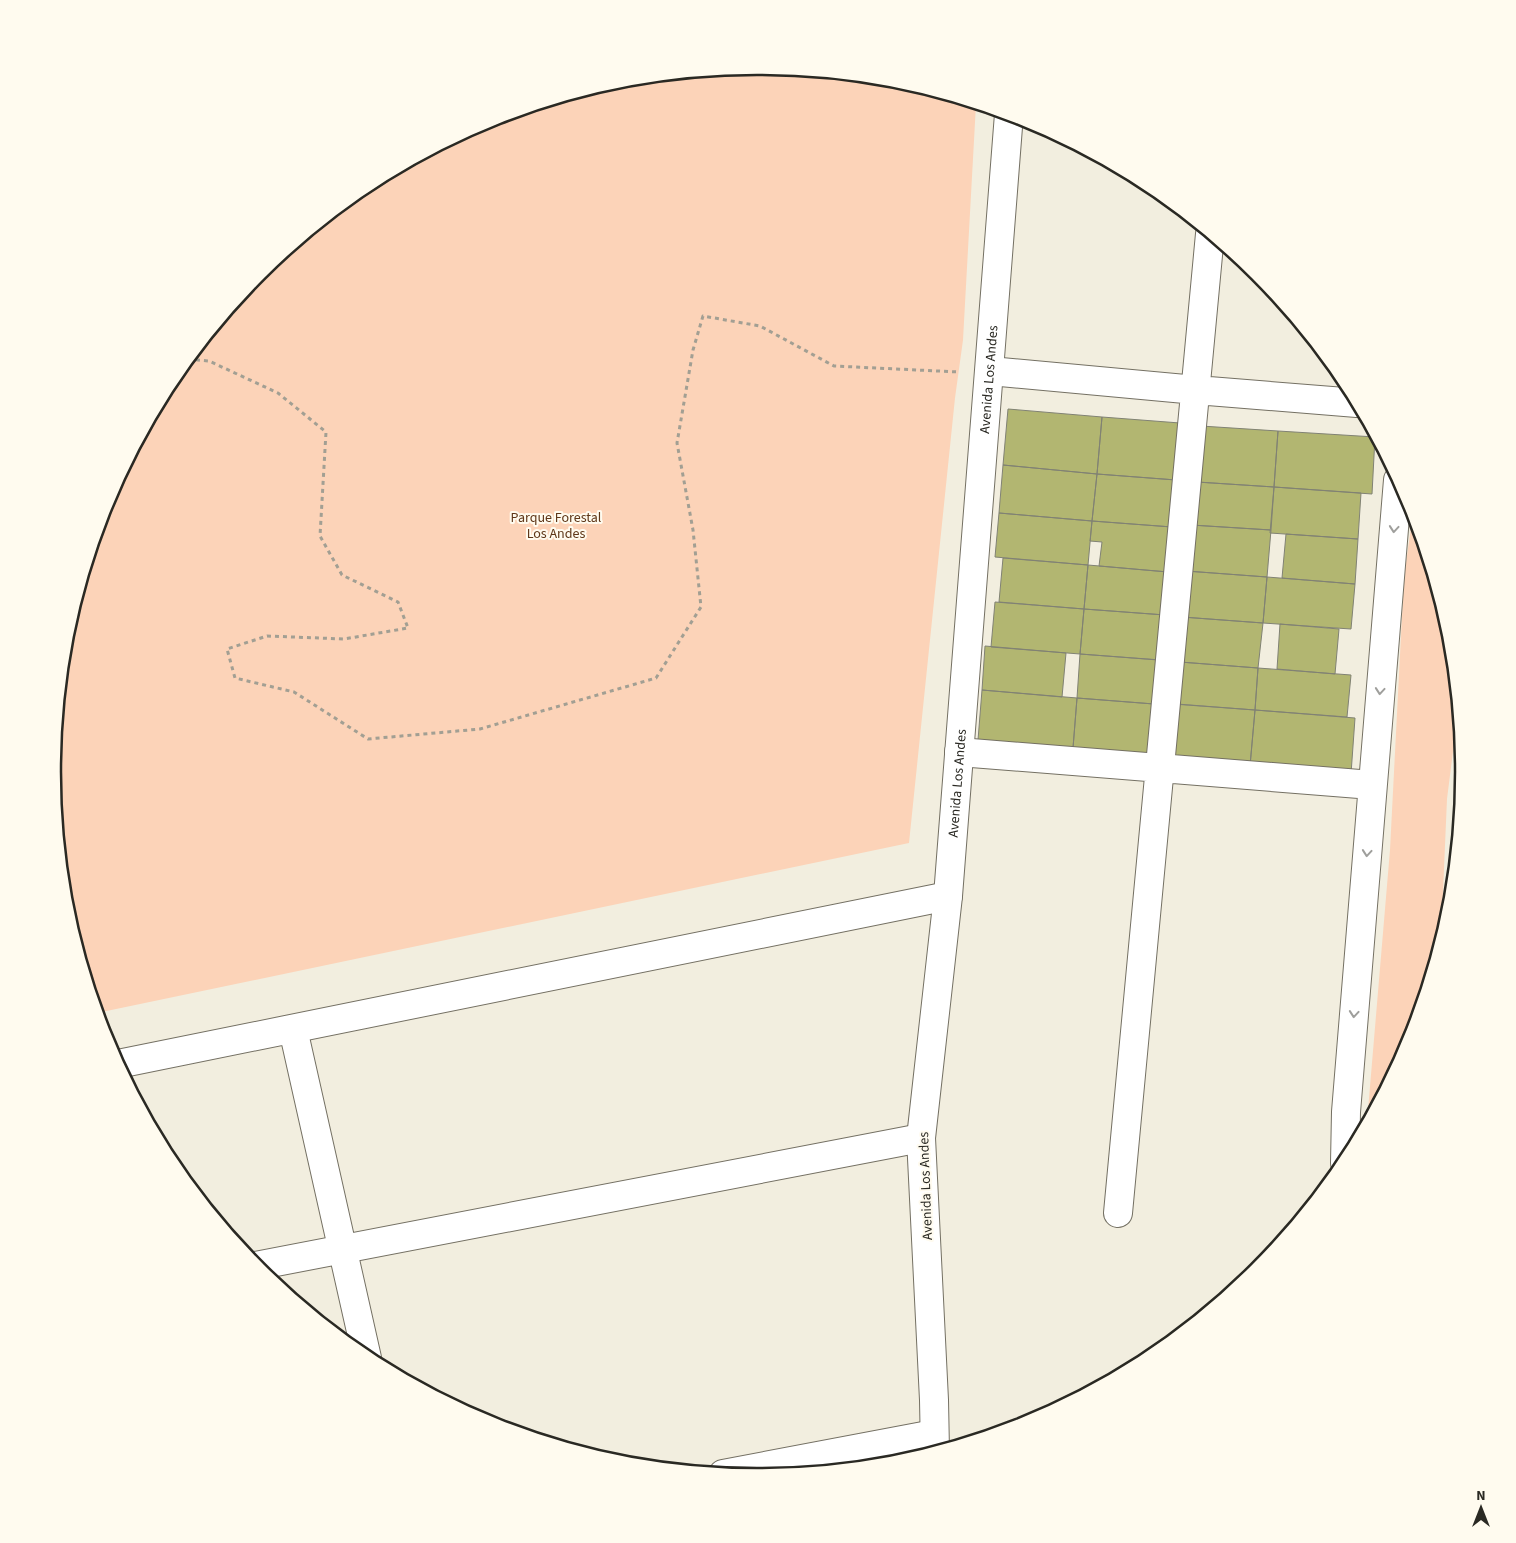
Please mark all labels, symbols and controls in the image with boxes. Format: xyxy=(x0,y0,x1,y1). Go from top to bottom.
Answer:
street label: Avenida Los Andes xyxy=(975,324,1003,434)
park label: Parque Forestal Los Andes xyxy=(511,508,602,544)
one-way arrow xyxy=(1389,525,1400,533)
one-way arrow xyxy=(1374,687,1385,695)
street label: Avenida Los Andes xyxy=(944,728,972,838)
one-way arrow xyxy=(1361,849,1372,857)
one-way arrow xyxy=(1348,1011,1359,1019)
street label: Avenida Los Andes xyxy=(914,1131,938,1240)
north arrow xyxy=(1456,1483,1506,1533)
text: N xyxy=(1476,1486,1486,1506)

